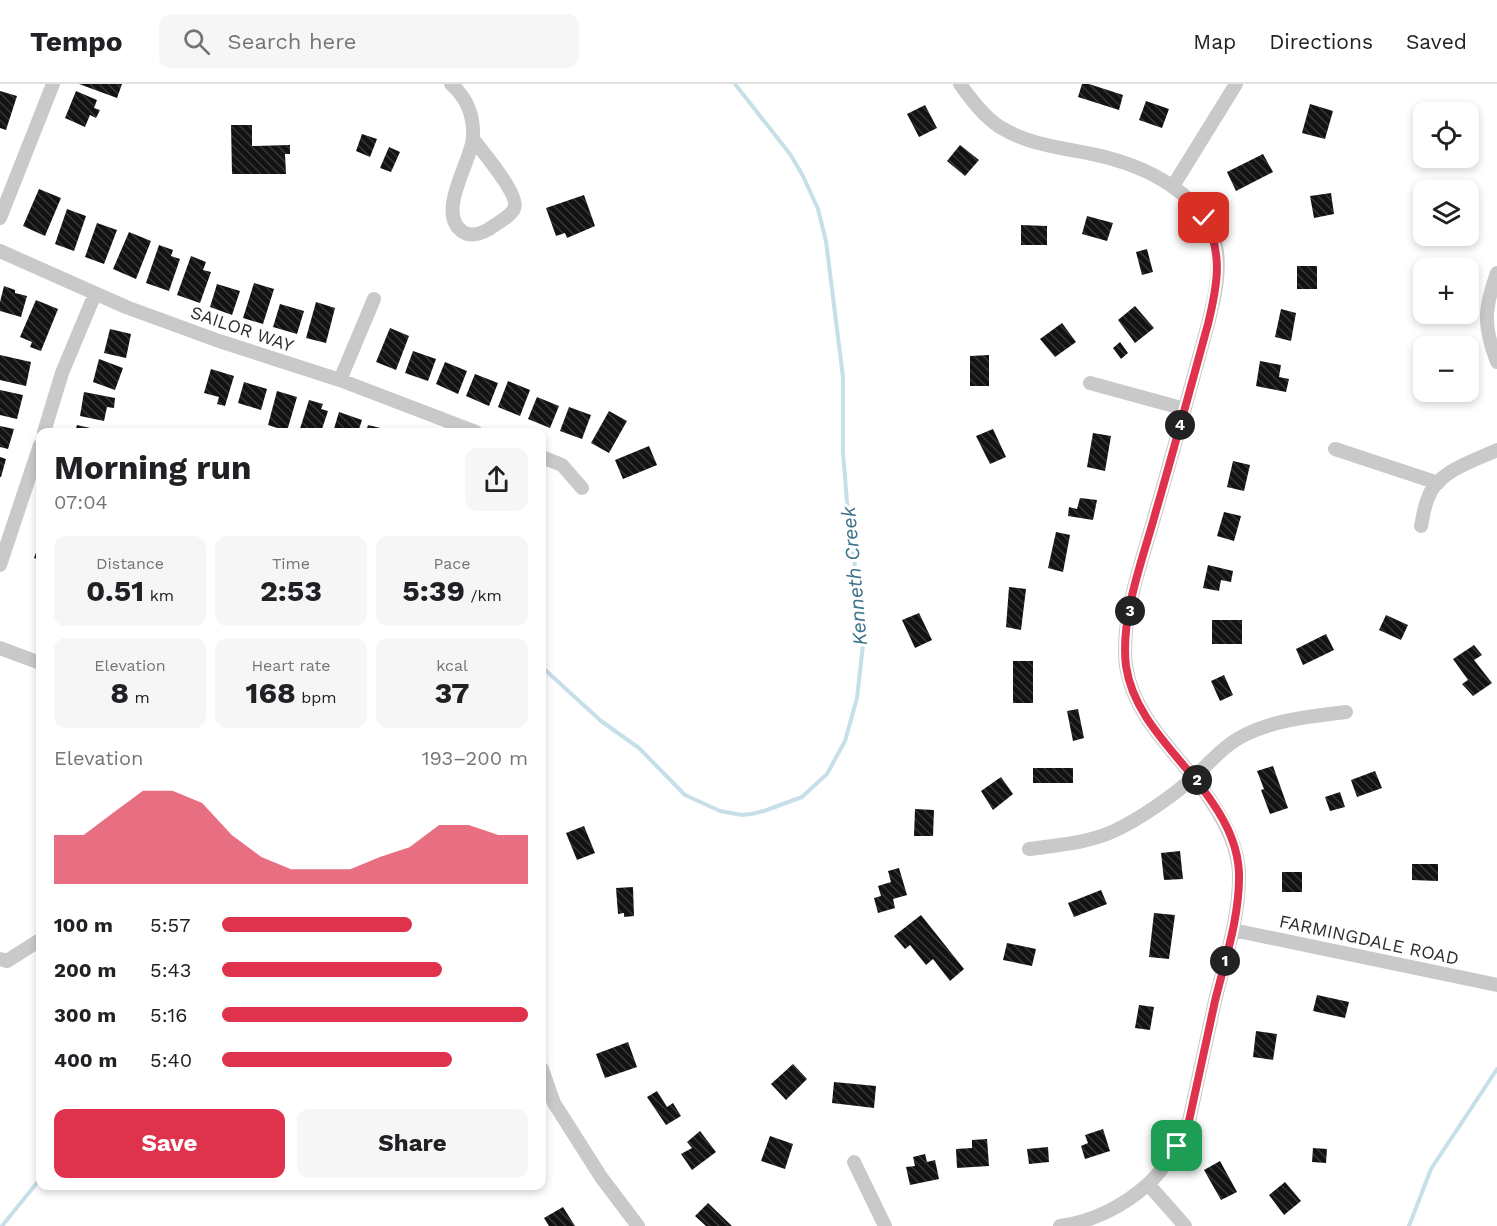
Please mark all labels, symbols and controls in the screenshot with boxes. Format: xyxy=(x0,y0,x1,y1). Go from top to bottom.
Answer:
search box xyxy=(159,14,579,68)
text: Tempo xyxy=(30,25,123,58)
icon: search xyxy=(180,25,213,58)
text: Search here xyxy=(228,29,357,54)
text: Map xyxy=(1193,29,1236,54)
text: Directions xyxy=(1269,29,1373,54)
text: Saved xyxy=(1406,29,1467,54)
map controls xyxy=(1413,102,1479,402)
button: locate xyxy=(1413,102,1479,168)
button: layers xyxy=(1413,180,1479,246)
pin xyxy=(1178,192,1229,243)
icon: check xyxy=(1187,201,1220,234)
button: + xyxy=(1413,258,1479,324)
street label: SAILOR WAY xyxy=(188,301,297,356)
button: − xyxy=(1413,336,1479,402)
pin: 4 xyxy=(1165,410,1195,440)
text: 4 xyxy=(1175,415,1185,434)
text: Morning run xyxy=(54,448,251,487)
button: share xyxy=(465,448,528,511)
text: 07:04 xyxy=(54,490,108,514)
water label: Kenneth Creek xyxy=(836,504,872,647)
text: Distance xyxy=(96,554,164,573)
text: Time xyxy=(272,554,310,573)
text: Pace xyxy=(433,554,471,573)
text: 0.51 xyxy=(86,573,144,608)
text: 2:53 xyxy=(260,573,322,608)
text: 5:39 xyxy=(402,573,465,608)
text: km xyxy=(144,586,174,605)
text: /km xyxy=(465,586,502,605)
pin: 3 xyxy=(1115,596,1145,626)
text: 3 xyxy=(1125,601,1135,620)
text: Elevation xyxy=(94,656,166,675)
text: Heart rate xyxy=(251,656,331,675)
text: kcal xyxy=(436,656,468,675)
text: 8 xyxy=(110,675,129,710)
text: 168 xyxy=(245,675,296,710)
text: 37 xyxy=(434,675,470,710)
text: m xyxy=(129,688,150,707)
text: bpm xyxy=(296,688,337,707)
text: Elevation xyxy=(54,746,143,770)
text: 193–200 m xyxy=(422,746,528,770)
pin: 2 xyxy=(1182,765,1212,795)
text: 2 xyxy=(1192,770,1202,789)
street label: FARMINGDALE ROAD xyxy=(1277,910,1461,969)
text: 100 m xyxy=(54,913,113,937)
text: 5:57 xyxy=(150,913,190,937)
pin: 1 xyxy=(1210,946,1240,976)
text: 1 xyxy=(1222,951,1228,970)
text: 200 m xyxy=(54,958,116,982)
text: 5:43 xyxy=(150,958,191,982)
text: 300 m xyxy=(54,1003,116,1027)
text: 5:16 xyxy=(150,1003,188,1027)
text: 400 m xyxy=(54,1048,117,1072)
text: 5:40 xyxy=(150,1048,192,1072)
button: Save xyxy=(54,1109,285,1178)
button: Share xyxy=(297,1109,528,1178)
pin xyxy=(1151,1120,1202,1171)
icon: arrive xyxy=(1160,1129,1193,1162)

